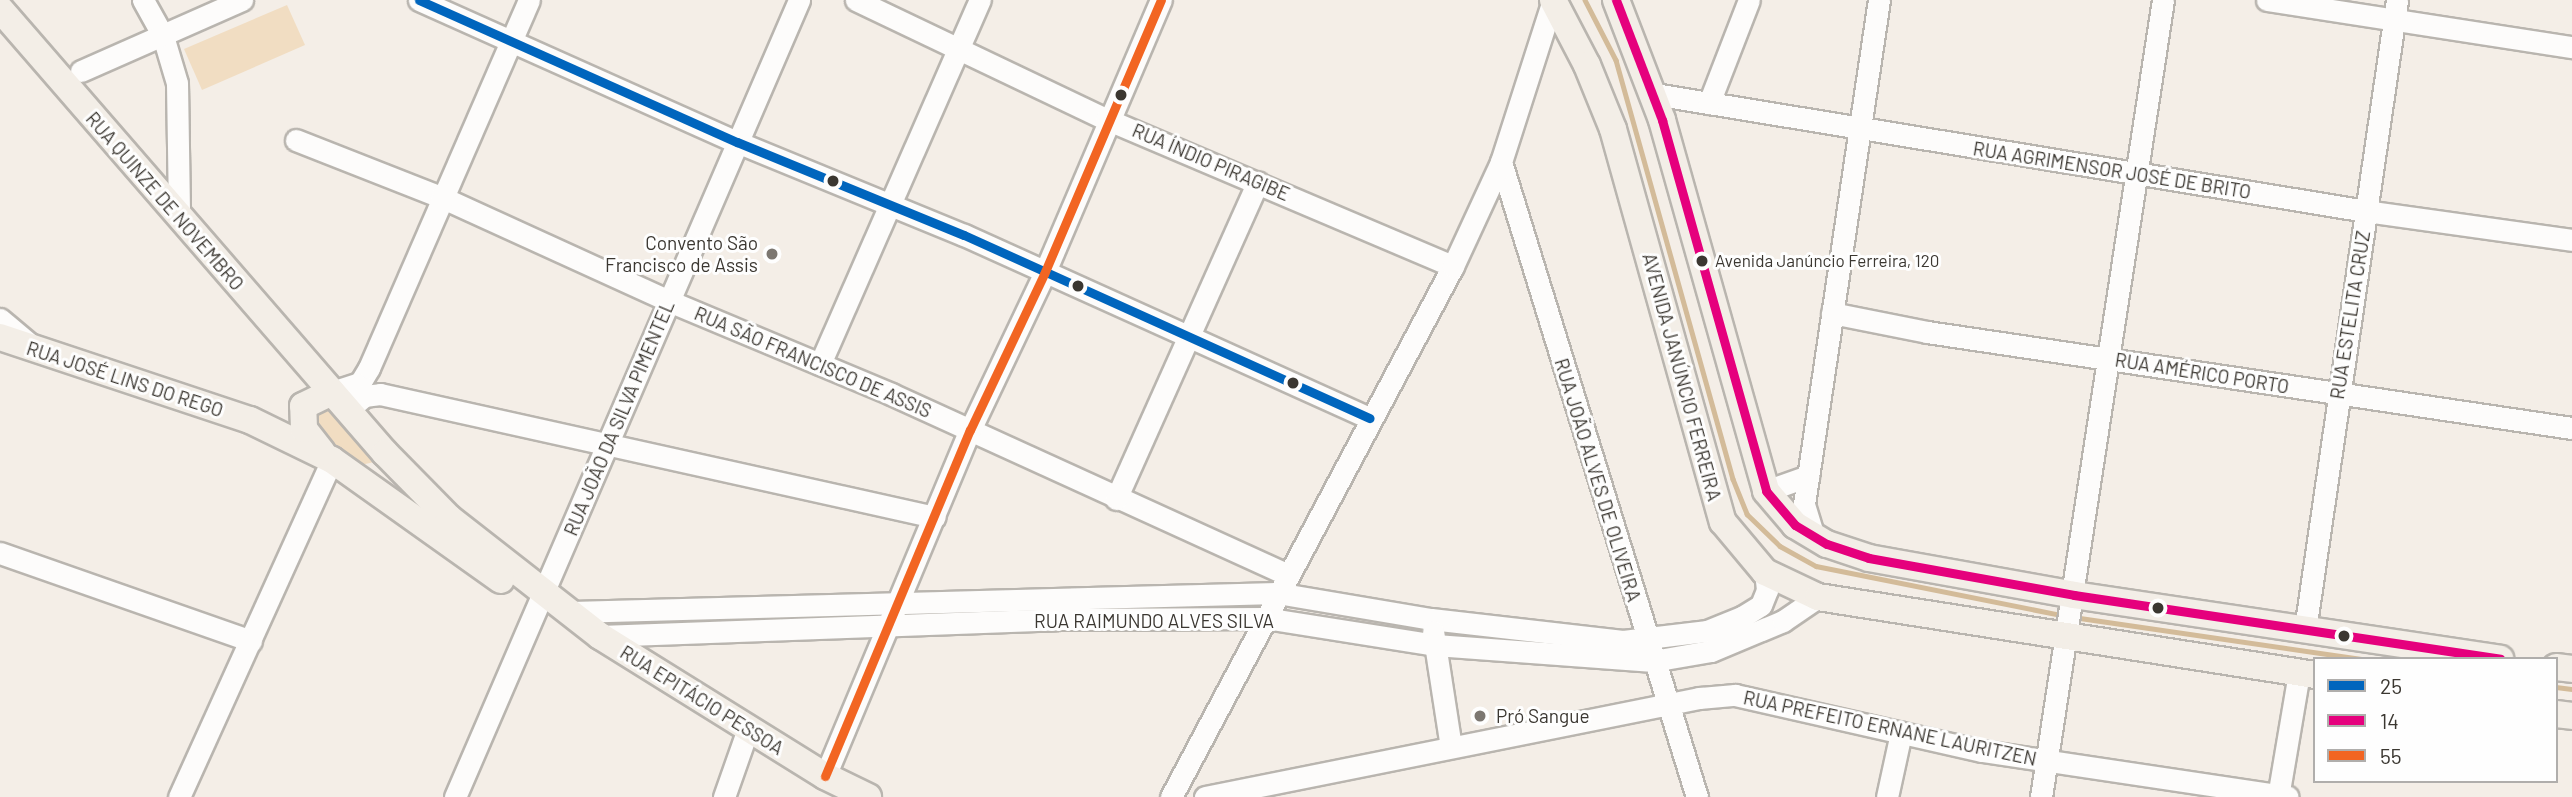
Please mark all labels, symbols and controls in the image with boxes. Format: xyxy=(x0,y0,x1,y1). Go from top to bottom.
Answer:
unlabelled marker xyxy=(1114,88,1128,102)
street label: RUA QUINZE DE NOVEMBRO xyxy=(81,107,249,295)
street label: RUA ÍNDIO PIRAGIBE xyxy=(1129,119,1293,205)
street label: RUA AGRIMENSOR JOSÉ DE BRITO xyxy=(1971,137,2253,203)
unlabelled marker xyxy=(826,174,840,188)
street label: RUA ESTELITA CRUZ xyxy=(2325,229,2375,401)
place label: Convento São Francisco de Assis xyxy=(605,232,758,276)
marker: Convento São Francisco de Assis xyxy=(764,246,780,262)
street label: AVENIDA JANÚNCIO FERREIRA xyxy=(1638,251,1726,503)
place label: Avenida Janúncio Ferreira, 120 xyxy=(1715,251,1939,271)
marker: Avenida Janúncio Ferreira, 120 xyxy=(1695,254,1709,268)
unlabelled marker xyxy=(1071,279,1085,293)
street label: RUA JOÃO DA SILVA PIMENTEL xyxy=(559,297,679,539)
street label: RUA SÃO FRANCISCO DE ASSIS xyxy=(691,302,935,422)
street label: RUA JOSÉ LINS DO REGO xyxy=(24,336,226,422)
street label: RUA AMÉRICO PORTO xyxy=(2113,348,2291,398)
street label: RUA JOÃO ALVES DE OLIVEIRA xyxy=(1550,356,1646,604)
unlabelled marker xyxy=(1286,376,1300,390)
unlabelled marker xyxy=(2151,601,2165,615)
street label: RUA RAIMUNDO ALVES SILVA xyxy=(1034,610,1274,632)
unlabelled marker xyxy=(2337,629,2351,643)
street label: RUA EPITÁCIO PESSOA xyxy=(616,640,788,760)
legend xyxy=(2313,657,2558,783)
text: 25 xyxy=(2380,673,2402,698)
street label: RUA PREFEITO ERNANE LAURITZEN xyxy=(1741,686,2039,770)
place label: Pró Sangue xyxy=(1496,705,1590,727)
marker: Pró Sangue xyxy=(1470,706,1490,726)
text: 14 xyxy=(2380,708,2399,733)
text: 55 xyxy=(2380,743,2402,768)

